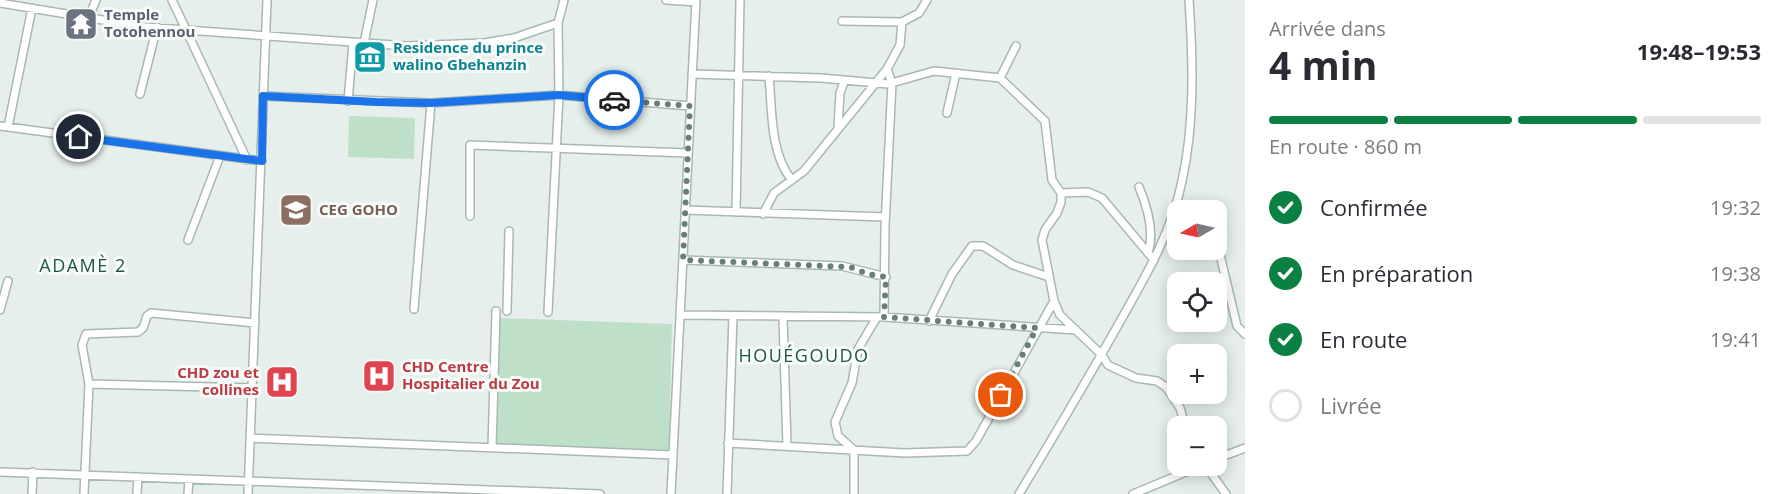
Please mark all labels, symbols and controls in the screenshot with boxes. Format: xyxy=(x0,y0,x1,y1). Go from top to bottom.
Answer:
place label: Temple Totohennou xyxy=(104,4,195,41)
temple icon: Temple Totohennou xyxy=(63,6,99,42)
text: Arrivée dans xyxy=(1269,15,1386,42)
text: 19:48–19:53 xyxy=(1637,36,1761,66)
place label: Residence du prince walino Gbehanzin xyxy=(393,37,543,74)
text: 4 min xyxy=(1269,38,1377,91)
museum icon: Residence du prince walino Gbehanzin xyxy=(352,39,388,75)
courier xyxy=(584,70,644,130)
icon: car xyxy=(598,84,631,117)
pin xyxy=(53,111,104,162)
icon: home xyxy=(62,120,95,153)
text: En route · 860 m xyxy=(1269,133,1422,160)
icon: check xyxy=(1269,191,1302,224)
school or university icon: CEG GOHO xyxy=(278,192,314,228)
text: Confirmée xyxy=(1320,192,1428,222)
text: 19:32 xyxy=(1710,194,1761,221)
place label: CEG GOHO xyxy=(319,199,398,219)
north arrow xyxy=(1167,200,1227,260)
map controls xyxy=(1167,200,1227,476)
district label: ADAMÈ 2 xyxy=(39,253,127,277)
icon: check xyxy=(1269,257,1302,290)
text: En préparation xyxy=(1320,258,1473,288)
text: 19:38 xyxy=(1710,260,1761,287)
button: locate xyxy=(1167,272,1227,332)
icon: check xyxy=(1269,323,1302,356)
text: En route xyxy=(1320,324,1407,354)
text: 19:41 xyxy=(1710,326,1761,353)
district label: HOUÉGOUDO xyxy=(738,343,870,367)
button: + xyxy=(1167,344,1227,404)
place label: CHD Centre Hospitalier du Zou xyxy=(402,356,540,393)
hospital icon: CHD Centre Hospitalier du Zou xyxy=(361,358,397,394)
place label: CHD zou et collines xyxy=(177,362,259,399)
hospital icon: CHD zou et collines xyxy=(264,364,300,400)
pin xyxy=(975,369,1026,420)
icon: bag xyxy=(984,378,1017,411)
text: Livrée xyxy=(1320,390,1382,420)
button: − xyxy=(1167,416,1227,476)

